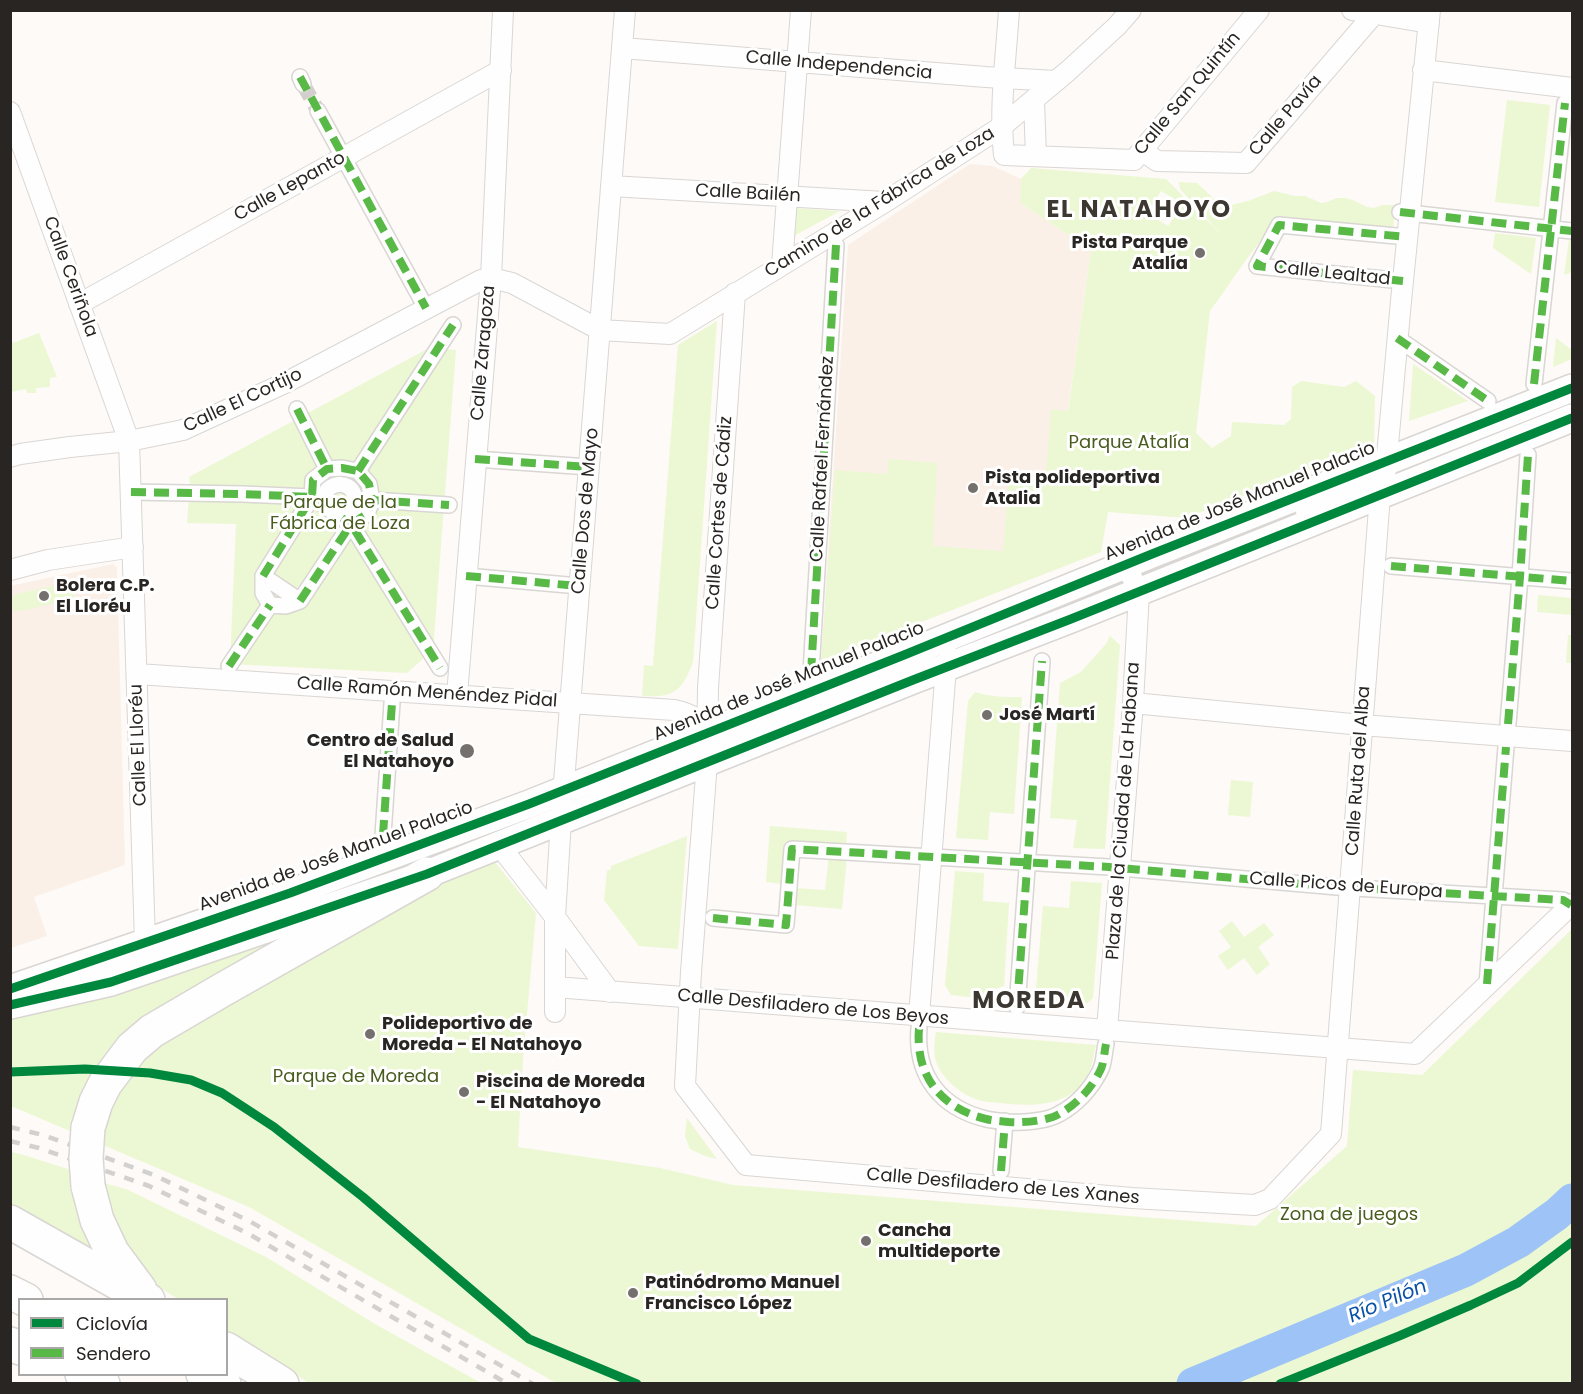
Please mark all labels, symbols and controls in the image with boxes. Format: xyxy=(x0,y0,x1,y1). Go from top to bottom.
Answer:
street label: Calle San Quintín xyxy=(1130,28,1246,160)
street label: Calle Independencia xyxy=(745,47,933,85)
street label: Calle Pavía xyxy=(1245,71,1327,161)
street label: Camino de la Fábrica de Loza xyxy=(761,123,999,283)
street label: Calle Lepanto xyxy=(231,148,349,226)
street label: Calle Bailén xyxy=(695,180,801,208)
district label: EL NATAHOYO xyxy=(1046,197,1232,225)
street label: Calle Ceriñola xyxy=(38,214,102,340)
place label: Pista Parque Atalía xyxy=(1071,232,1188,274)
marker: Pista Parque Atalía xyxy=(1193,246,1207,260)
street label: Calle Lealtad xyxy=(1273,257,1391,291)
street label: Calle Zaragoza xyxy=(467,284,501,422)
street label: Calle Rafael Fernández xyxy=(807,355,839,563)
street label: Calle El Cortijo xyxy=(180,364,306,438)
street label: Calle Cortes de Cádiz xyxy=(702,416,738,610)
street label: Calle Dos de Mayo xyxy=(568,427,604,595)
park label: Parque Atalía xyxy=(1069,432,1189,454)
street label: Avenida de José Manuel Palacio xyxy=(1101,438,1379,566)
place label: Pista polideportiva Atalia xyxy=(985,467,1160,510)
marker: Pista polideportiva Atalia xyxy=(966,481,980,495)
park label: Parque de la Fábrica de Loza xyxy=(270,492,410,534)
place label: Bolera C.P. El Lloréu xyxy=(56,575,155,618)
marker: Bolera C.P. El Lloréu xyxy=(37,589,51,603)
street label: Avenida de José Manuel Palacio xyxy=(650,618,928,746)
street label: Plaza de la Ciudad de La Habana xyxy=(1103,661,1145,961)
street label: Calle Ramón Menéndez Pidal xyxy=(296,673,558,713)
street label: Calle El Lloréu xyxy=(126,683,152,807)
street label: Calle Ruta del Alba xyxy=(1342,685,1376,857)
place label: José Martí xyxy=(999,704,1095,726)
marker: José Martí xyxy=(980,708,994,722)
place label: Centro de Salud El Natahoyo xyxy=(307,730,454,772)
marker: Centro de Salud El Natahoyo xyxy=(458,742,476,760)
street label: Avenida de José Manuel Palacio xyxy=(196,797,476,917)
street label: Calle Picos de Europa xyxy=(1249,868,1443,904)
street label: Calle Desfiladero de Los Beyos xyxy=(676,985,950,1031)
district label: MOREDA xyxy=(972,988,1086,1016)
place label: Polideportivo de Moreda - El Natahoyo xyxy=(382,1013,582,1056)
marker: Polideportivo de Moreda - El Natahoyo xyxy=(363,1027,377,1041)
park label: Parque de Moreda xyxy=(273,1066,439,1088)
place label: Piscina de Moreda - El Natahoyo xyxy=(476,1071,645,1114)
marker: Piscina de Moreda - El Natahoyo xyxy=(457,1085,471,1099)
street label: Calle Desfiladero de Les Xanes xyxy=(865,1164,1141,1210)
park label: Zona de juegos xyxy=(1280,1204,1418,1226)
place label: Cancha multideporte xyxy=(878,1220,1000,1262)
marker: Cancha multideporte xyxy=(859,1234,873,1248)
place label: Patinódromo Manuel Francisco López xyxy=(645,1272,840,1314)
water label: Río Pilón xyxy=(1345,1275,1431,1329)
marker: Patinódromo Manuel Francisco López xyxy=(626,1286,640,1300)
legend xyxy=(18,1298,228,1376)
text: Ciclovía xyxy=(76,1311,148,1336)
text: Sendero xyxy=(76,1341,151,1366)

